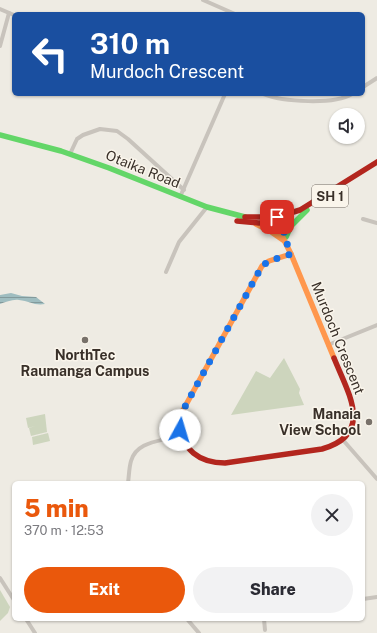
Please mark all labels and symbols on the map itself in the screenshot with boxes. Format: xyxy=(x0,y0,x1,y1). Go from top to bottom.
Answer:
street label: Otaika Road xyxy=(103,147,183,191)
road number: SH 1 xyxy=(312,185,348,207)
pin xyxy=(260,200,294,234)
street label: Murdoch Crescent xyxy=(308,279,368,397)
marker: NorthTec Raumanga Campus xyxy=(80,335,90,345)
place label: NorthTec Raumanga Campus xyxy=(21,347,149,379)
place label: Manaia View School xyxy=(279,406,361,438)
position arrow xyxy=(159,409,201,451)
marker: Manaia View School xyxy=(364,417,374,427)

